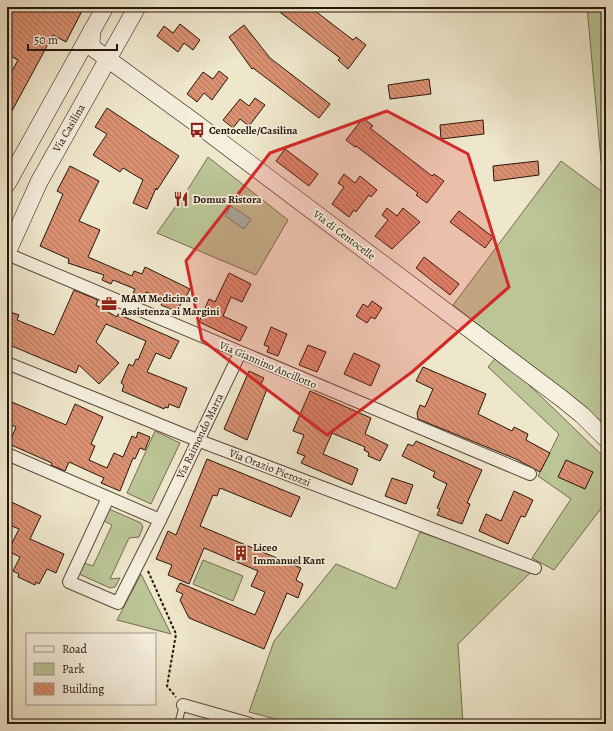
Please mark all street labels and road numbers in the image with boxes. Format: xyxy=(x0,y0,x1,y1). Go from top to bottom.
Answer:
street label: Via Casilina xyxy=(49,100,89,156)
street label: Via di Centocelle xyxy=(309,206,378,263)
street label: Via Giannino Ancillotto xyxy=(216,337,319,393)
street label: Via Raimondo Marra xyxy=(172,390,228,482)
street label: Via Orazio Pierozzi xyxy=(226,445,313,490)

